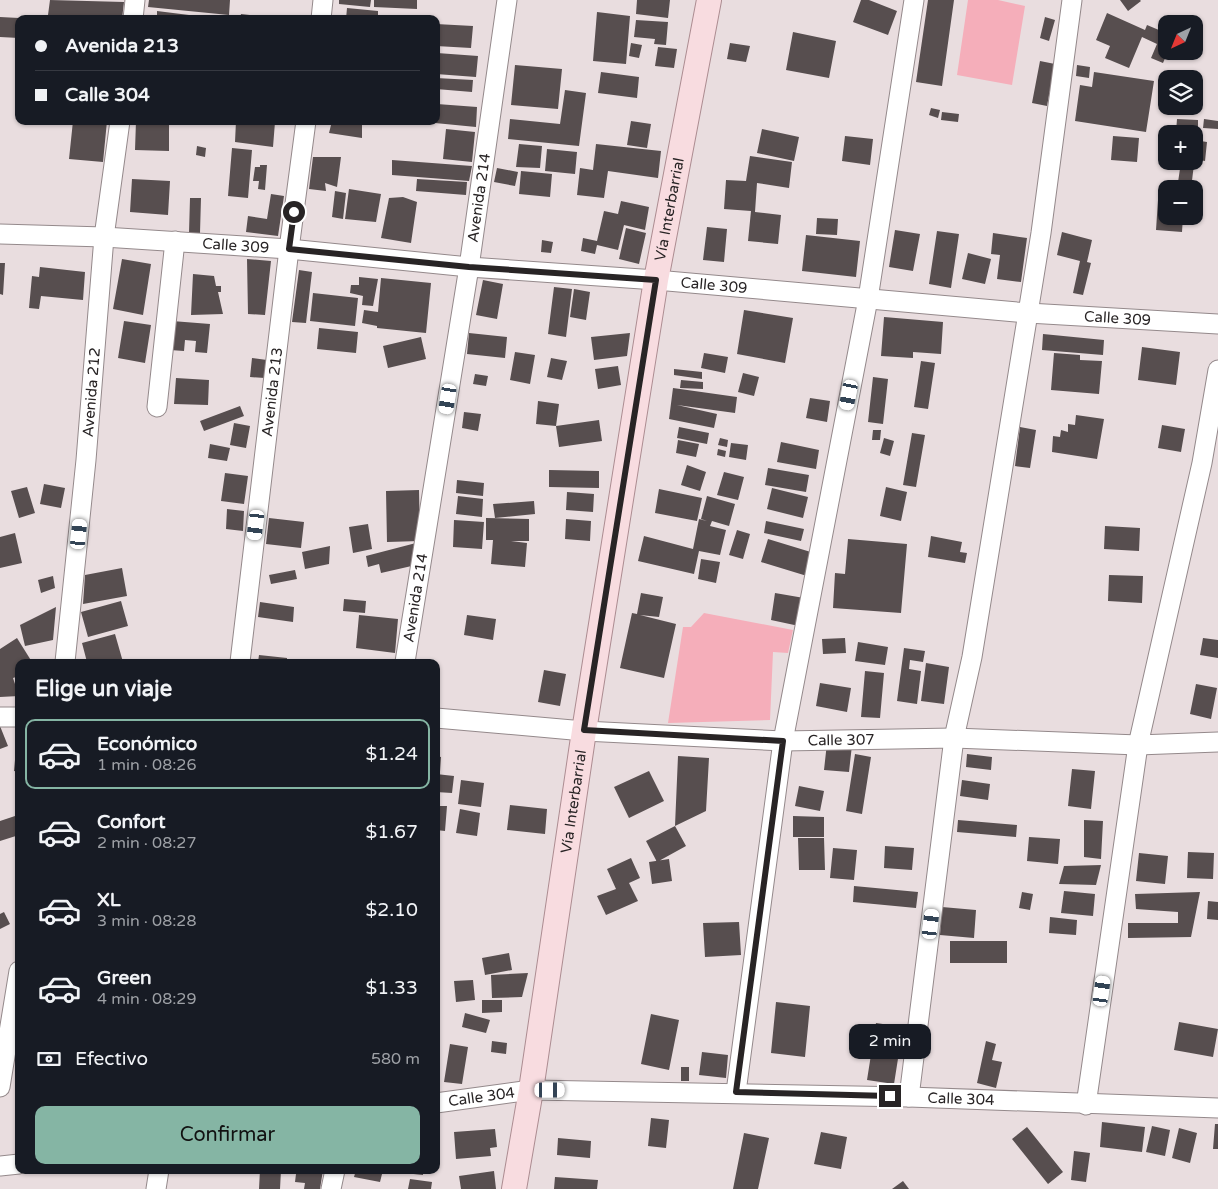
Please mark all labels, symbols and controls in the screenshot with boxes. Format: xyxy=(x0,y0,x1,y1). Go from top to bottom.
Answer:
north arrow xyxy=(1158,15,1202,60)
map controls xyxy=(1158,15,1203,225)
text: Avenida 213 xyxy=(65,35,179,57)
button: layers xyxy=(1158,70,1203,115)
text: Calle 304 xyxy=(65,84,150,106)
button: + xyxy=(1158,125,1203,170)
street label: Avenida 214 xyxy=(464,152,494,244)
street label: Vía Interbarrial xyxy=(651,156,688,262)
button: − xyxy=(1158,180,1203,225)
route start xyxy=(283,201,305,223)
street label: Calle 309 xyxy=(202,234,270,257)
street label: Calle 309 xyxy=(680,273,748,297)
street label: Calle 309 xyxy=(1084,307,1152,329)
street label: Avenida 213 xyxy=(258,346,286,438)
street label: Avenida 212 xyxy=(79,347,104,438)
car xyxy=(838,379,859,411)
car xyxy=(438,383,457,415)
car xyxy=(246,509,265,541)
car xyxy=(69,518,88,550)
street label: Avenida 214 xyxy=(399,552,431,644)
text: Elige un viaje xyxy=(35,676,172,702)
street label: Calle 307 xyxy=(807,730,875,750)
icon: car xyxy=(37,732,82,777)
text: Económico xyxy=(97,733,197,755)
text: $1.24 xyxy=(366,743,418,765)
street label: Vía Interbarrial xyxy=(557,748,590,855)
text: 1 min · 08:26 xyxy=(97,755,196,775)
icon: car xyxy=(37,810,82,855)
text: Confort xyxy=(97,811,166,833)
text: $1.67 xyxy=(366,821,418,843)
text: 2 min · 08:27 xyxy=(97,833,196,853)
icon: car xyxy=(37,888,82,933)
text: XL xyxy=(97,889,121,911)
text: $2.10 xyxy=(366,899,418,921)
car xyxy=(921,908,940,940)
text: 3 min · 08:28 xyxy=(97,911,196,931)
icon: car xyxy=(37,966,82,1011)
text: Green xyxy=(97,967,151,989)
car xyxy=(1092,975,1111,1007)
text: $1.33 xyxy=(366,977,418,999)
text: 4 min · 08:29 xyxy=(97,989,196,1009)
callout: 2 min xyxy=(849,1024,931,1058)
text: 2 min xyxy=(869,1031,911,1051)
icon: cash xyxy=(35,1045,63,1073)
text: Efectivo xyxy=(75,1048,148,1070)
text: 580 m xyxy=(371,1049,420,1069)
street label: Calle 304 xyxy=(447,1083,516,1110)
car xyxy=(535,1083,565,1098)
route end xyxy=(879,1085,901,1107)
street label: Calle 304 xyxy=(927,1089,995,1109)
button: Confirmar xyxy=(35,1106,420,1164)

